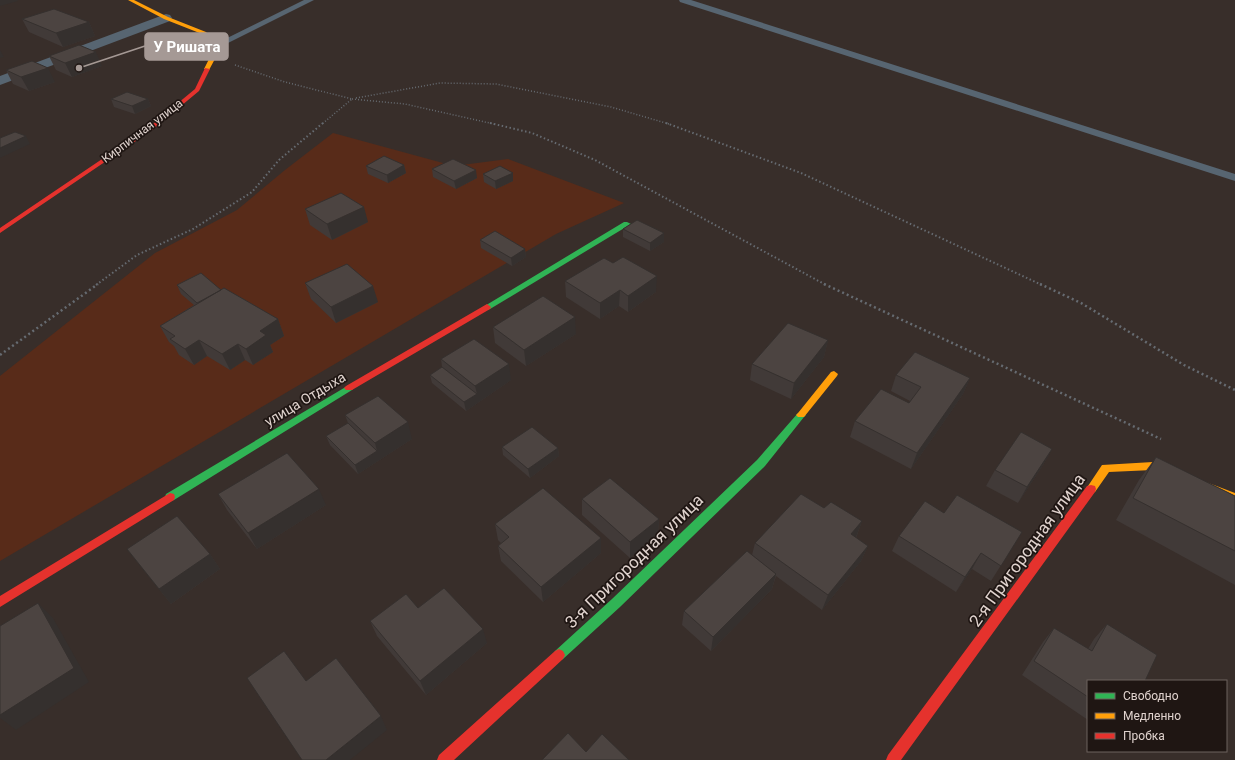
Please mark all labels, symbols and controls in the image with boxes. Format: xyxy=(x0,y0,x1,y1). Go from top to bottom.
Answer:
callout: У Ришата xyxy=(145,33,228,60)
text: У Ришата xyxy=(153,38,221,56)
street label: Кирпичная улица xyxy=(99,96,185,166)
street label: улица Отдыха xyxy=(262,369,348,429)
street label: 2-я Пригородная улица xyxy=(965,470,1089,630)
street label: 3-я Пригородная улица xyxy=(561,490,707,632)
legend xyxy=(1087,680,1227,752)
text: Свободно xyxy=(1123,689,1179,703)
text: Медленно xyxy=(1123,709,1181,723)
text: Пробка xyxy=(1123,729,1165,743)

